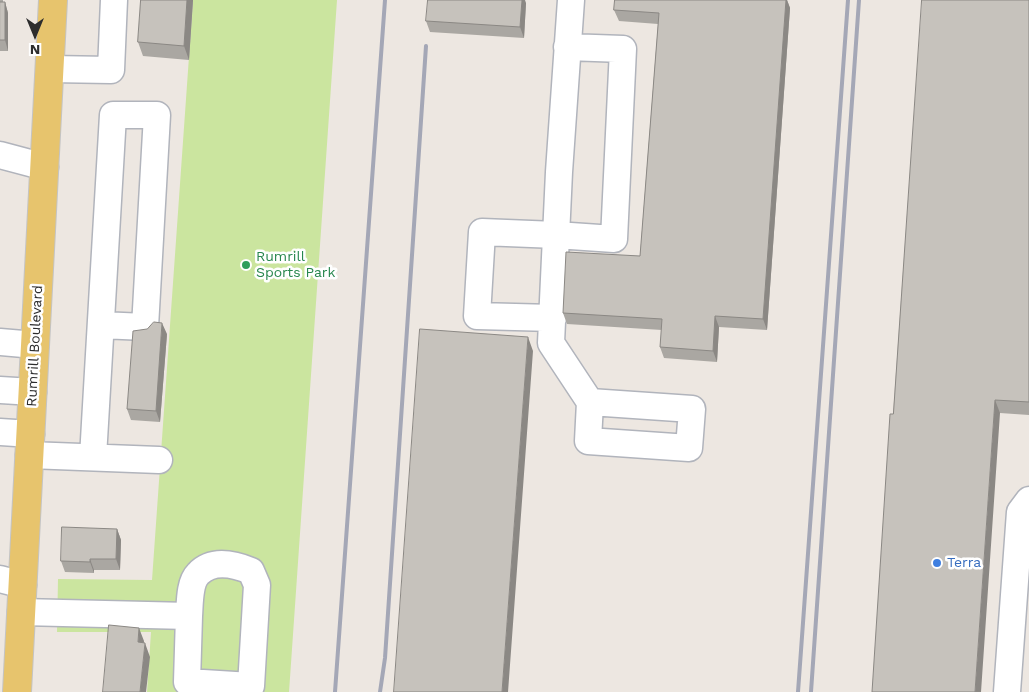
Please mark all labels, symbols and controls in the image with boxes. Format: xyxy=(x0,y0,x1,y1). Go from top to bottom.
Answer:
north arrow xyxy=(10,10,60,60)
text: N xyxy=(30,42,40,58)
place label: Rumrill Sports Park xyxy=(256,249,336,282)
marker: Rumrill Sports Park xyxy=(240,259,252,271)
street label: Rumrill Boulevard xyxy=(23,285,47,407)
place label: Terra xyxy=(947,555,981,571)
marker: Terra xyxy=(931,557,943,569)

